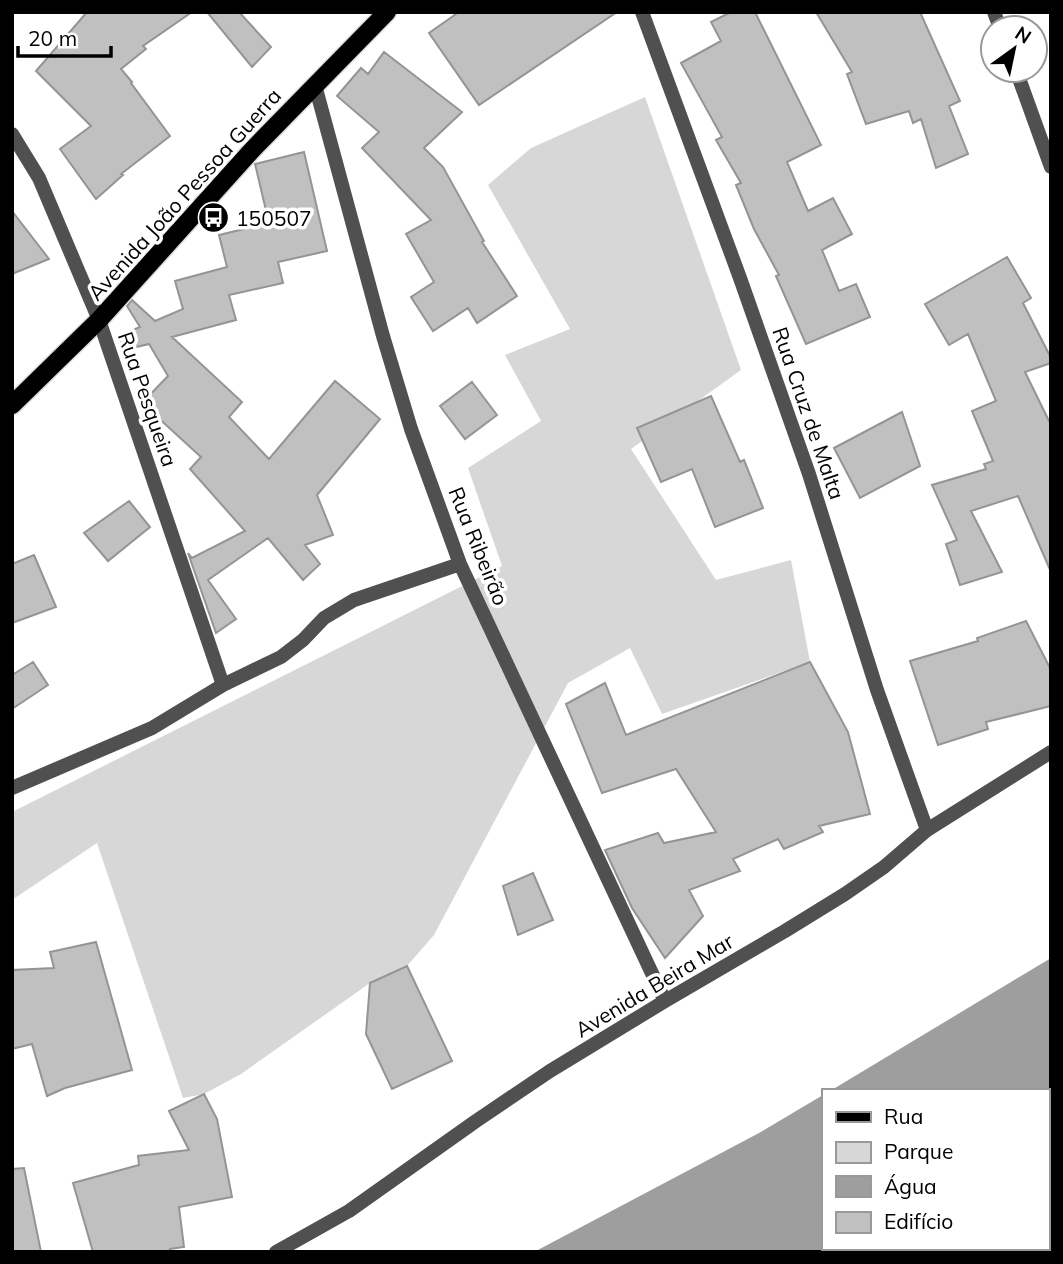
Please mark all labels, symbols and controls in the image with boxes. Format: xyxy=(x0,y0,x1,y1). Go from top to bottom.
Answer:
scale bar xyxy=(18,14,110,58)
north arrow xyxy=(979,14,1049,84)
text: N xyxy=(1011,21,1036,49)
text: 20 m xyxy=(28,25,77,51)
street label: Avenida João Pessoa Guerra xyxy=(82,83,286,305)
bus stop icon: 150507 xyxy=(196,201,230,235)
place label: 150507 xyxy=(236,205,312,231)
street label: Rua Cruz de Malta xyxy=(767,324,851,502)
street label: Rua Pesqueira xyxy=(113,328,183,470)
street label: Rua Ribeirão xyxy=(443,483,515,609)
street label: Avenida Beira Mar xyxy=(570,927,738,1042)
legend xyxy=(822,1089,1049,1250)
text: Rua xyxy=(884,1103,923,1129)
text: Parque xyxy=(884,1138,953,1164)
text: Água xyxy=(884,1173,937,1199)
text: Edifício xyxy=(884,1208,953,1234)

